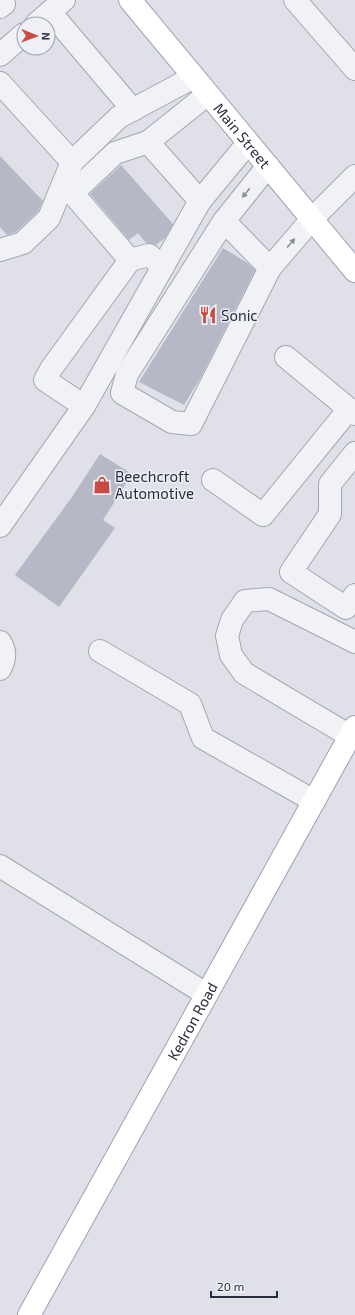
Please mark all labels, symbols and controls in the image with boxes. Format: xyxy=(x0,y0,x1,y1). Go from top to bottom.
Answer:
north arrow xyxy=(16,16,56,56)
text: N xyxy=(40,32,53,40)
street label: Main Street xyxy=(210,99,275,172)
one-way arrow xyxy=(241,188,250,199)
one-way arrow xyxy=(286,239,295,248)
restaurant icon: Sonic xyxy=(198,305,218,325)
place label: Sonic xyxy=(221,306,258,324)
place label: Beechcroft Automotive xyxy=(115,467,194,502)
shop icon: Beechcroft Automotive xyxy=(92,475,112,495)
street label: Kedron Road xyxy=(163,979,221,1063)
scale bar xyxy=(211,1273,277,1299)
text: 20 m xyxy=(217,1279,244,1293)

